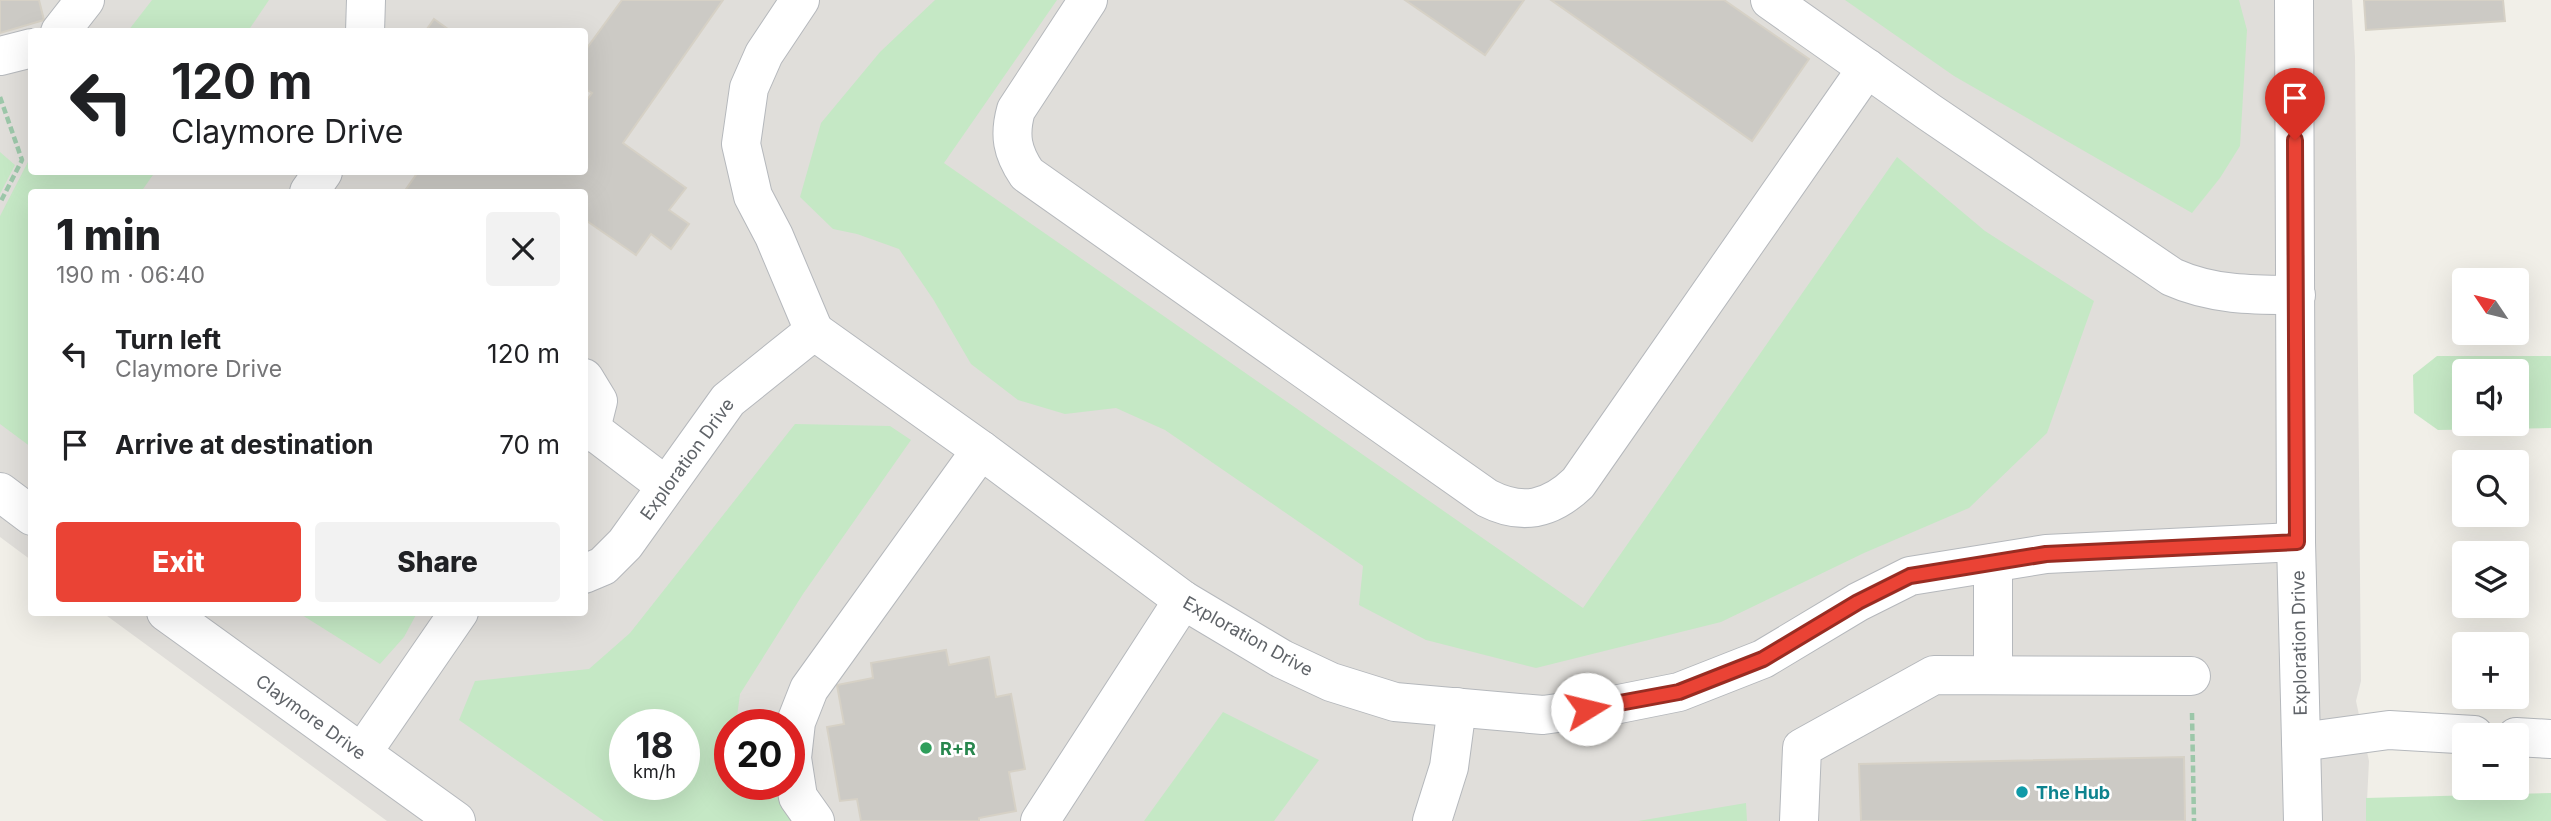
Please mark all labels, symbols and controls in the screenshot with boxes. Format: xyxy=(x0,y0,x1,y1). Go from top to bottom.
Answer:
text: 120 m xyxy=(171,52,312,111)
icon: left xyxy=(56,56,147,147)
pin xyxy=(2265,68,2325,140)
icon: arrive xyxy=(2276,79,2314,117)
text: Claymore Drive xyxy=(171,112,403,151)
text: 1 min xyxy=(56,209,161,260)
button: close xyxy=(486,212,560,286)
text: 190 m · 06:40 xyxy=(56,261,205,289)
north arrow xyxy=(2452,268,2529,345)
map controls xyxy=(2452,268,2529,800)
text: Turn left xyxy=(115,324,221,355)
icon: left xyxy=(56,335,94,373)
text: 120 m xyxy=(487,338,560,369)
text: Claymore Drive xyxy=(115,355,282,383)
button: sound xyxy=(2452,359,2529,436)
street label: Exploration Drive xyxy=(636,394,738,524)
icon: arrive xyxy=(56,426,94,464)
text: Arrive at destination xyxy=(115,429,374,460)
text: 70 m xyxy=(499,429,560,460)
button: search xyxy=(2452,450,2529,527)
button: Exit xyxy=(56,522,301,602)
button: Share xyxy=(315,522,560,602)
button: layers xyxy=(2452,541,2529,618)
street label: Exploration Drive xyxy=(2287,570,2311,716)
street label: Exploration Drive xyxy=(1179,592,1317,680)
button: + xyxy=(2452,632,2529,709)
street label: Claymore Drive xyxy=(252,670,370,764)
position arrow xyxy=(1550,672,1624,746)
speed limit sign: 20 xyxy=(714,709,805,800)
button: − xyxy=(2452,723,2529,800)
text: 18 xyxy=(636,724,673,766)
place label: R+R xyxy=(940,738,976,759)
marker: R+R xyxy=(918,740,934,756)
text: km/h xyxy=(633,761,676,782)
place label: The Hub xyxy=(2036,782,2110,803)
marker: The Hub xyxy=(2014,784,2030,800)

